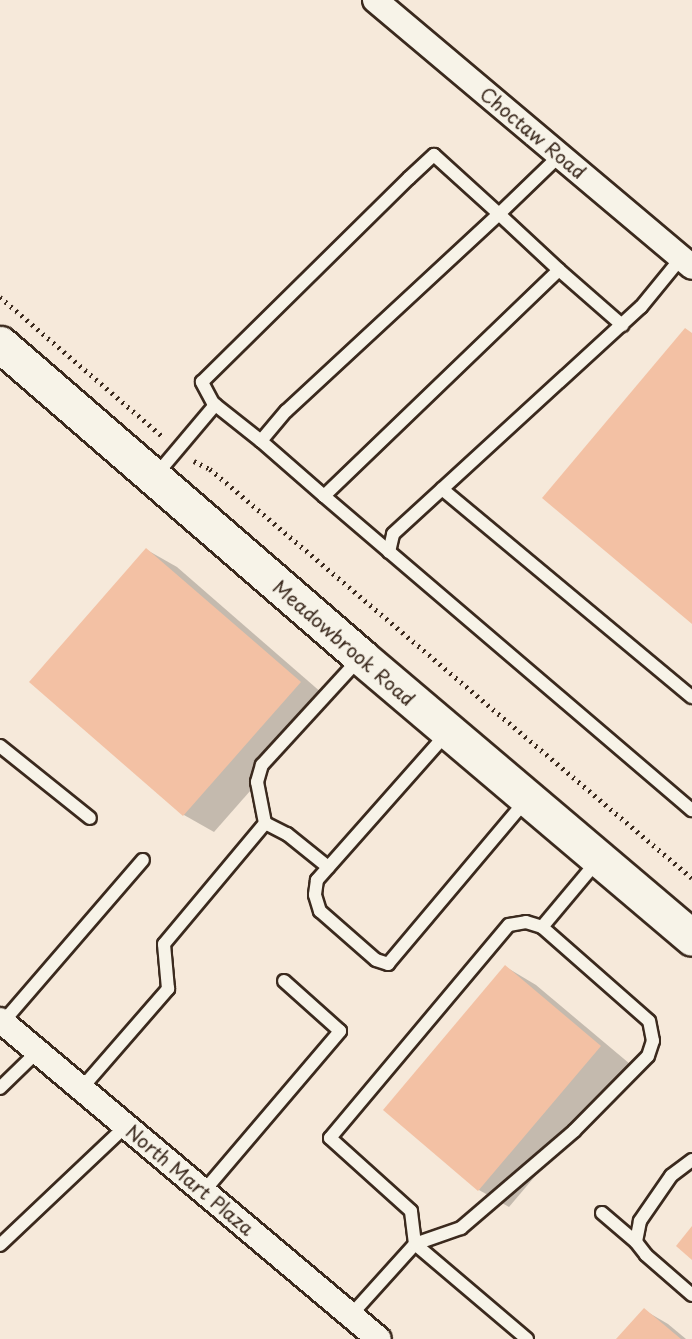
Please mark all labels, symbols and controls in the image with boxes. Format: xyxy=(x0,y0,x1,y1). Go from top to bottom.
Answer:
street label: Choctaw Road xyxy=(475,82,591,184)
street label: Meadowbrook Road xyxy=(268,575,420,711)
street label: North Mart Plaza xyxy=(121,1120,259,1240)

